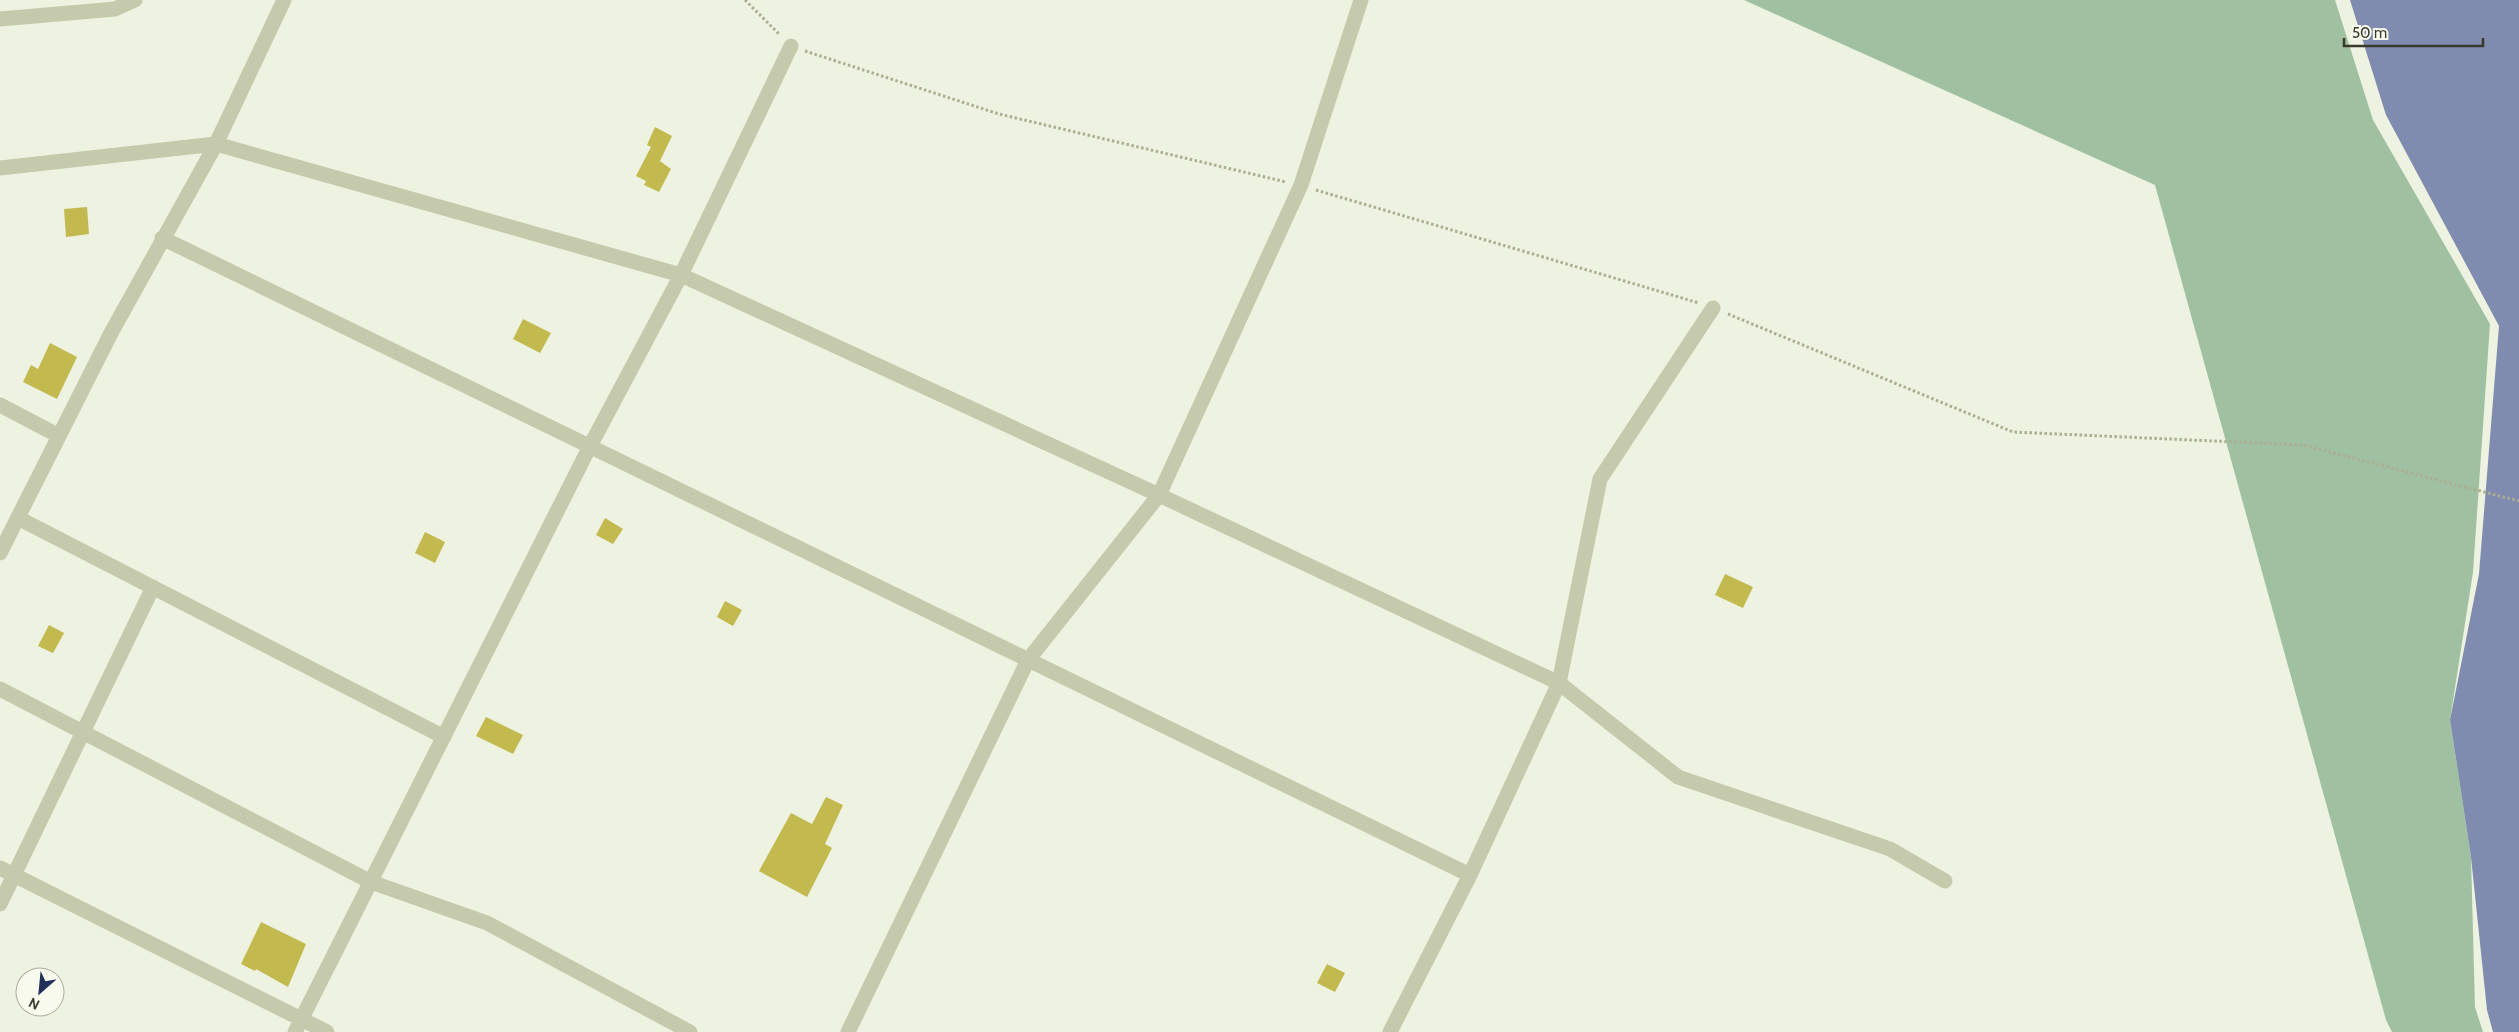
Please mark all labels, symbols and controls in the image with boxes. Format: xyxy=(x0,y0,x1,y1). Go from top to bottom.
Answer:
scale bar xyxy=(2344,15,2483,47)
text: 50 m xyxy=(2352,24,2387,42)
north arrow xyxy=(15,967,65,1017)
text: N xyxy=(26,993,43,1014)

